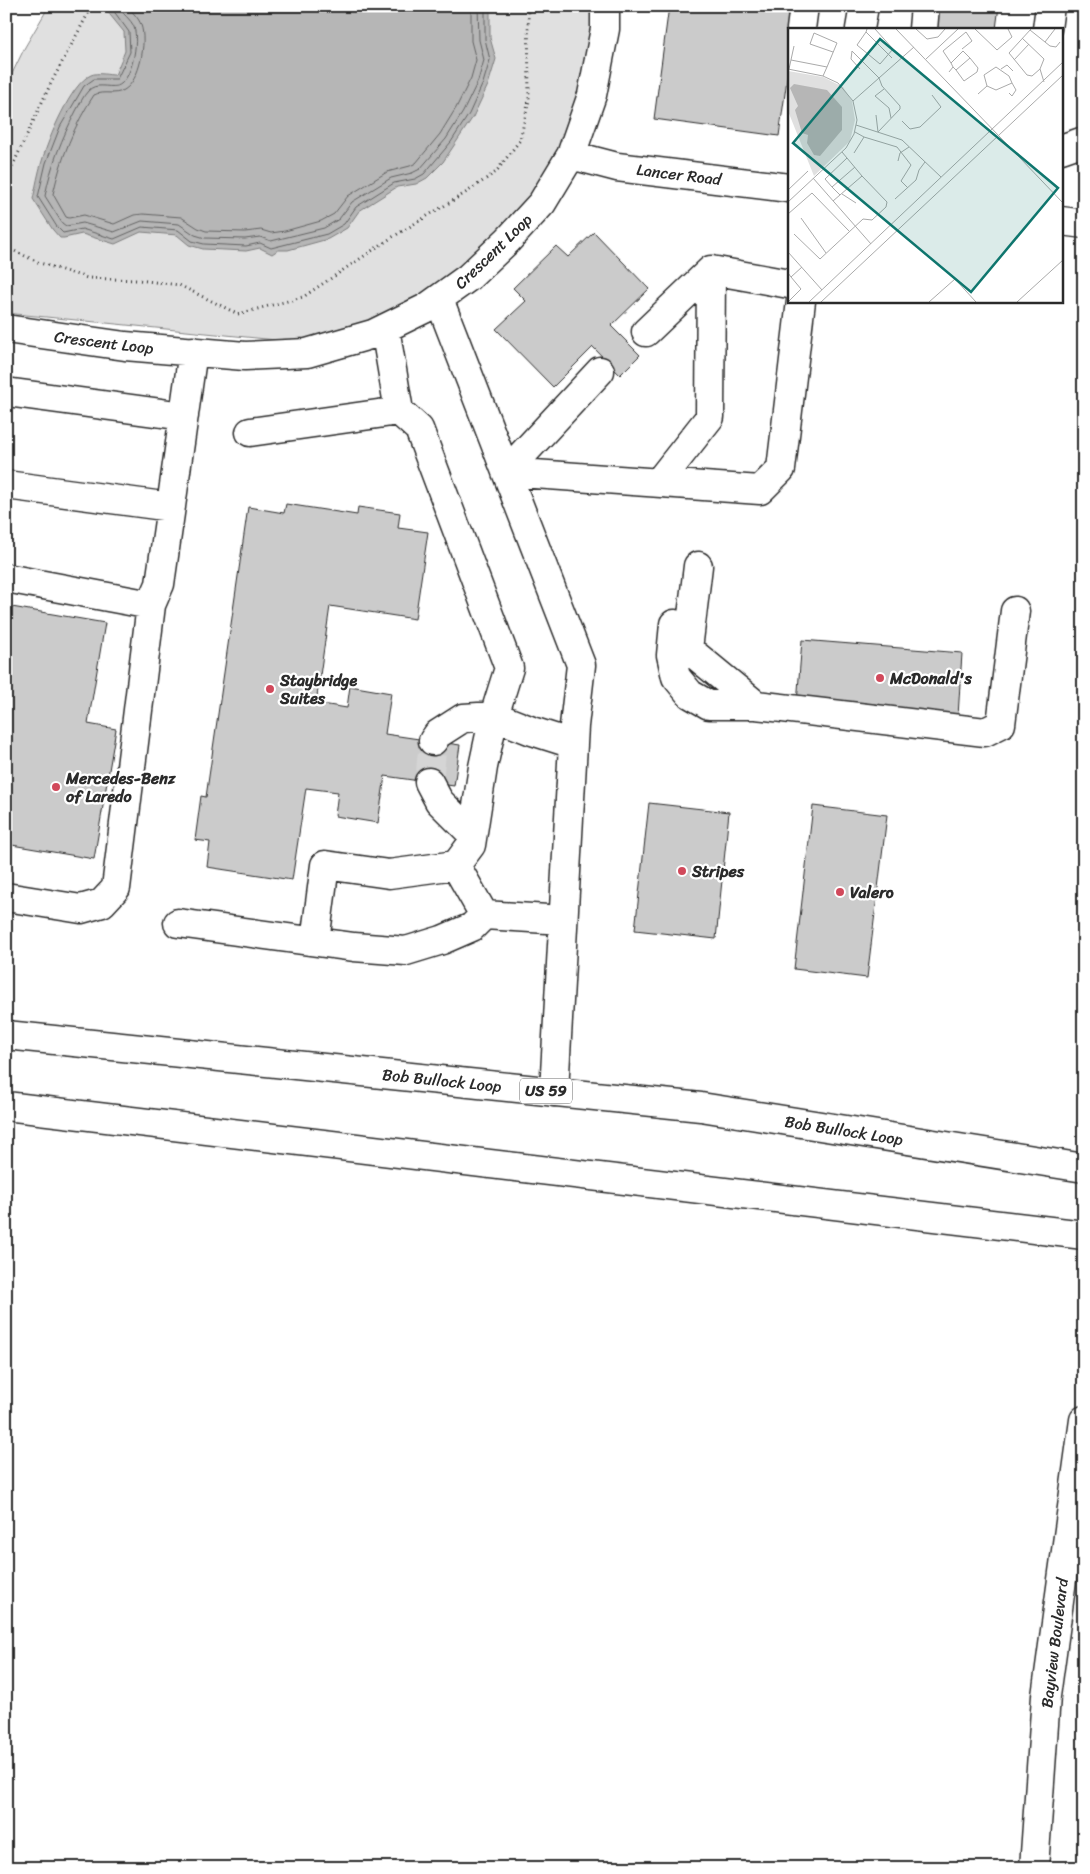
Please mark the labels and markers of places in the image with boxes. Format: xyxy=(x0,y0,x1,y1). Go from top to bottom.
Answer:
place label: McDonald's xyxy=(889,664,972,693)
place label: Staybridge Suites xyxy=(279,666,357,713)
marker: McDonald's xyxy=(874,672,886,684)
marker: Staybridge Suites xyxy=(264,683,276,695)
place label: Mercedes-Benz of Laredo xyxy=(65,764,176,811)
marker: Mercedes-Benz of Laredo xyxy=(50,781,62,793)
place label: Stripes xyxy=(691,857,745,886)
marker: Stripes xyxy=(676,865,688,877)
place label: Valero xyxy=(850,878,894,907)
marker: Valero xyxy=(834,886,846,898)

